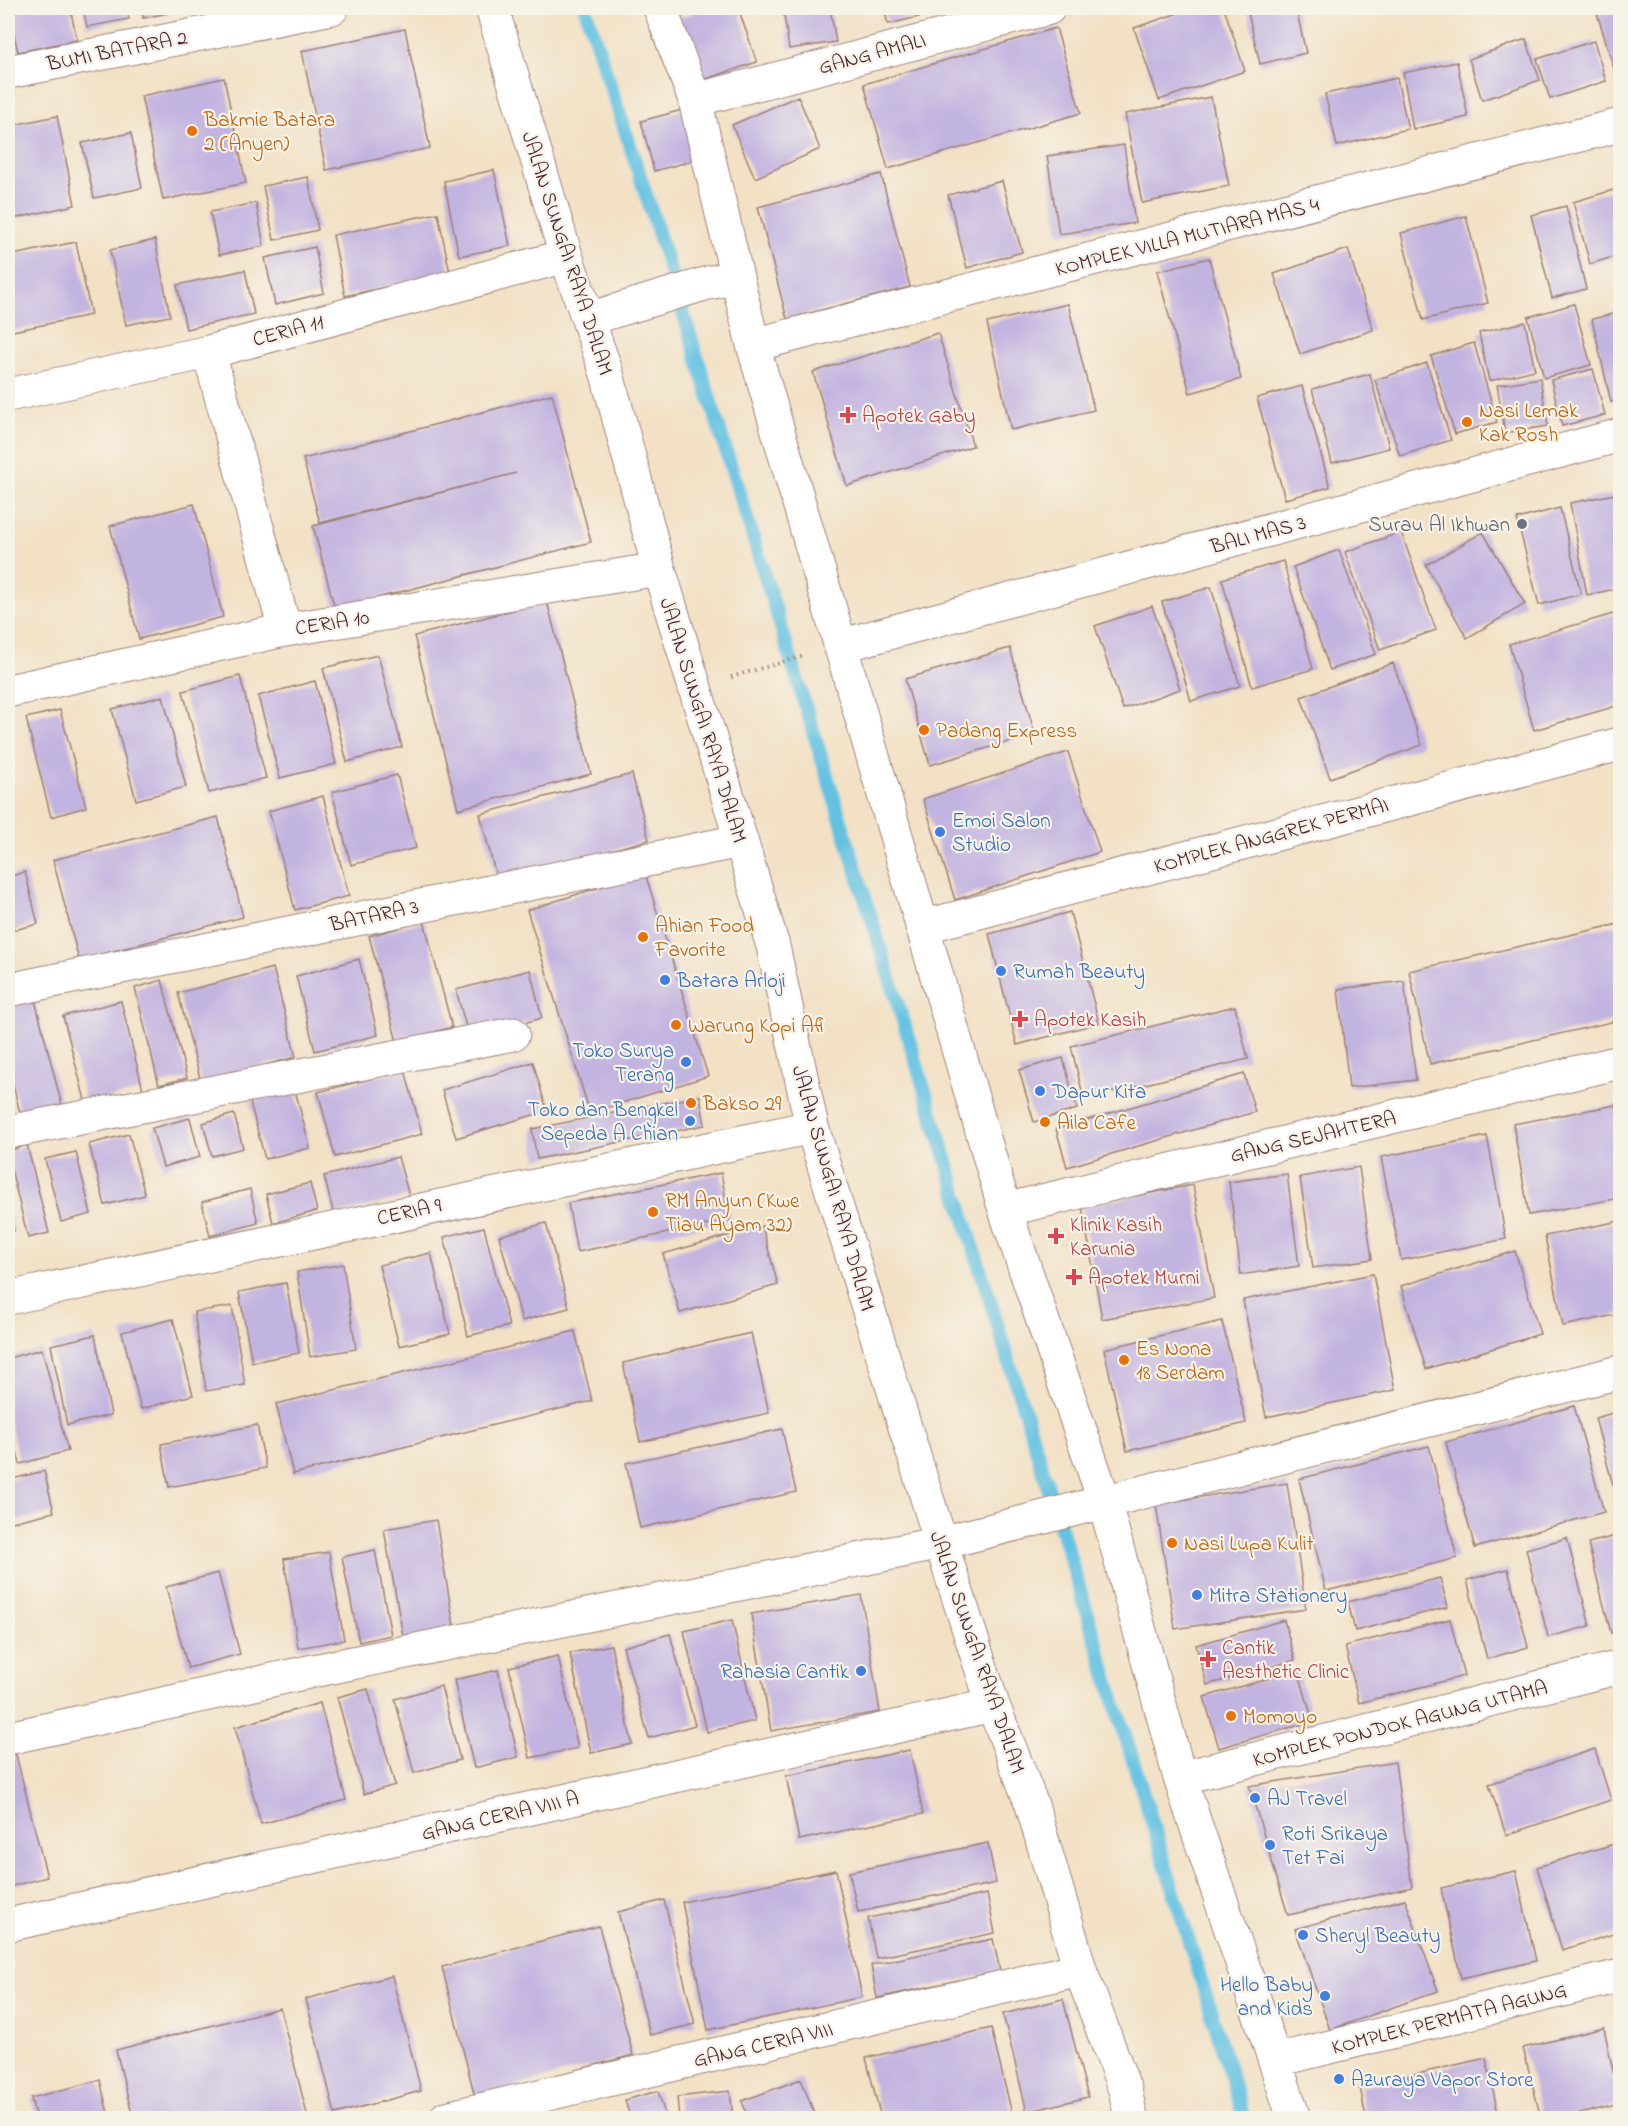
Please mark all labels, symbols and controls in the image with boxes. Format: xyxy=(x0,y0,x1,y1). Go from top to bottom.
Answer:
street label: BUMI BATARA 2 xyxy=(44,24,190,80)
street label: GANG AMALI xyxy=(815,26,930,84)
place label: Bakmie Batara 2 (Anyen) xyxy=(203,106,335,162)
marker: Bakmie Batara 2 (Anyen) xyxy=(185,124,199,138)
street label: JALAN SUNGAI RAYA DALAM xyxy=(512,128,620,379)
street label: KOMPLEK VILLA MUTIARA MAS 4 xyxy=(1052,191,1323,285)
street label: CERIA 11 xyxy=(250,308,328,356)
place label: Nasi Lemak Kak Rosh xyxy=(1479,397,1579,451)
place label: Apotek Gaby xyxy=(862,402,975,434)
marker: Apotek Gaby xyxy=(839,406,857,424)
marker: Nasi Lemak Kak Rosh xyxy=(1460,415,1474,429)
street label: BALI MAS 3 xyxy=(1206,509,1310,563)
place label: Surau Al Ikhwan xyxy=(1368,511,1510,541)
marker: Surau Al Ikhwan xyxy=(1515,517,1529,531)
street label: JALAN SUNGAI RAYA DALAM xyxy=(651,594,754,847)
street label: CERIA 10 xyxy=(293,603,372,645)
place label: Padang Express xyxy=(936,717,1077,749)
marker: Padang Express xyxy=(917,723,931,737)
street label: KOMPLEK ANGGREK PERMAI xyxy=(1151,791,1392,883)
place label: Emoi Salon Studio xyxy=(952,807,1051,861)
marker: Emoi Salon Studio xyxy=(933,825,947,839)
street label: BATARA 3 xyxy=(326,893,422,941)
place label: Ahian Food Favorite xyxy=(654,912,754,966)
marker: Ahian Food Favorite xyxy=(636,930,650,944)
place label: Rumah Beauty xyxy=(1013,958,1145,990)
marker: Rumah Beauty xyxy=(994,964,1008,978)
place label: Batara Arloji xyxy=(676,967,785,997)
marker: Batara Arloji xyxy=(658,973,672,987)
place label: Apotek Kasih xyxy=(1034,1006,1146,1036)
marker: Apotek Kasih xyxy=(1011,1010,1029,1028)
place label: Warung Kopi Afi xyxy=(688,1012,827,1044)
marker: Warung Kopi Afi xyxy=(669,1018,683,1032)
place label: Toko Surya Terang xyxy=(572,1037,674,1093)
marker: Toko Surya Terang xyxy=(679,1055,693,1069)
street label: JALAN SUNGAI RAYA DALAM xyxy=(783,1062,882,1315)
place label: Dapur Kita xyxy=(1051,1078,1146,1108)
marker: Dapur Kita xyxy=(1033,1084,1047,1098)
place label: Bakso 29 xyxy=(702,1090,782,1120)
place label: Toko dan Bengkel Sepeda A Chian xyxy=(528,1096,678,1150)
marker: Bakso 29 xyxy=(684,1096,698,1110)
street label: GANG SEJAHTERA xyxy=(1227,1104,1399,1172)
place label: Aila Cafe xyxy=(1057,1109,1136,1139)
marker: Toko dan Bengkel Sepeda A Chian xyxy=(683,1114,697,1128)
marker: Aila Cafe xyxy=(1038,1115,1052,1129)
place label: RM Anyun (Kwe Tiau Ayam 32) xyxy=(665,1187,800,1243)
street label: CERIA 9 xyxy=(374,1191,445,1234)
marker: RM Anyun (Kwe Tiau Ayam 32) xyxy=(646,1205,660,1219)
place label: Klinik Kasih Karunia xyxy=(1070,1211,1162,1265)
marker: Klinik Kasih Karunia xyxy=(1047,1227,1065,1245)
place label: Apotek Murni xyxy=(1088,1264,1200,1294)
marker: Apotek Murni xyxy=(1065,1268,1083,1286)
place label: Es Nona 18 Serdam xyxy=(1136,1335,1225,1389)
marker: Es Nona 18 Serdam xyxy=(1117,1353,1131,1367)
street label: JALAN SUNGAI RAYA DALAM xyxy=(920,1527,1032,1778)
place label: Nasi Lupa Kulit xyxy=(1184,1530,1313,1560)
marker: Nasi Lupa Kulit xyxy=(1165,1536,1179,1550)
place label: Mitra Stationery xyxy=(1209,1582,1347,1614)
marker: Mitra Stationery xyxy=(1190,1588,1204,1602)
place label: Cantik Aesthetic Clinic xyxy=(1222,1634,1350,1688)
marker: Cantik Aesthetic Clinic xyxy=(1199,1650,1217,1668)
place label: Rahasia Cantik xyxy=(720,1658,850,1688)
marker: Rahasia Cantik xyxy=(854,1664,868,1678)
street label: KOMPLEK PONDOK AGUNG UTAMA xyxy=(1250,1674,1551,1776)
place label: Momoyo xyxy=(1243,1703,1317,1735)
marker: Momoyo xyxy=(1224,1709,1238,1723)
street label: GANG CERIA VIII A xyxy=(419,1784,582,1850)
place label: AJ Travel xyxy=(1267,1785,1347,1815)
marker: AJ Travel xyxy=(1248,1791,1262,1805)
place label: Roti Srikaya Tet Fai xyxy=(1282,1820,1388,1874)
marker: Roti Srikaya Tet Fai xyxy=(1263,1838,1277,1852)
place label: Sheryl Beauty xyxy=(1315,1922,1440,1954)
marker: Sheryl Beauty xyxy=(1296,1928,1310,1942)
place label: Hello Baby and Kids xyxy=(1220,1971,1313,2025)
street label: KOMPLEK PERMATA AGUNG xyxy=(1329,1976,1570,2064)
marker: Hello Baby and Kids xyxy=(1318,1989,1332,2003)
street label: GANG CERIA VIII xyxy=(691,2015,836,2077)
place label: Azuraya Vapor Store xyxy=(1351,2066,1534,2098)
marker: Azuraya Vapor Store xyxy=(1332,2072,1346,2086)

